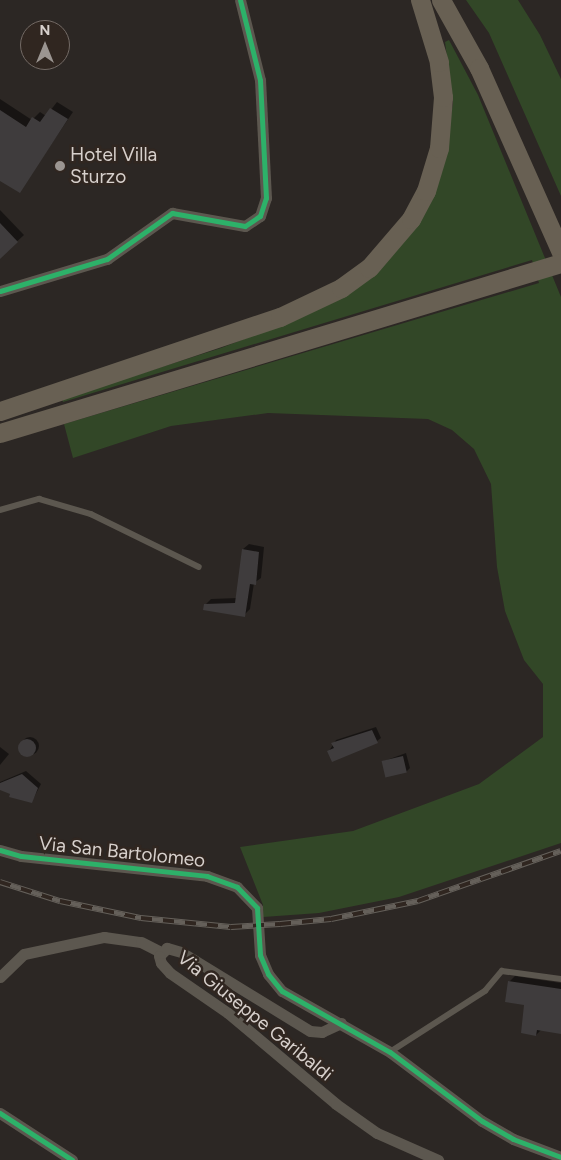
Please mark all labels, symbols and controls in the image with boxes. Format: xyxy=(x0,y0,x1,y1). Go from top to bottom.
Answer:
north arrow xyxy=(20,20,70,70)
text: N xyxy=(40,22,50,39)
place label: Hotel Villa Sturzo xyxy=(70,144,157,188)
marker: Hotel Villa Sturzo xyxy=(54,160,66,172)
street label: Via San Bartolomeo xyxy=(38,832,206,872)
street label: Via Giuseppe Garibaldi xyxy=(173,946,337,1086)

